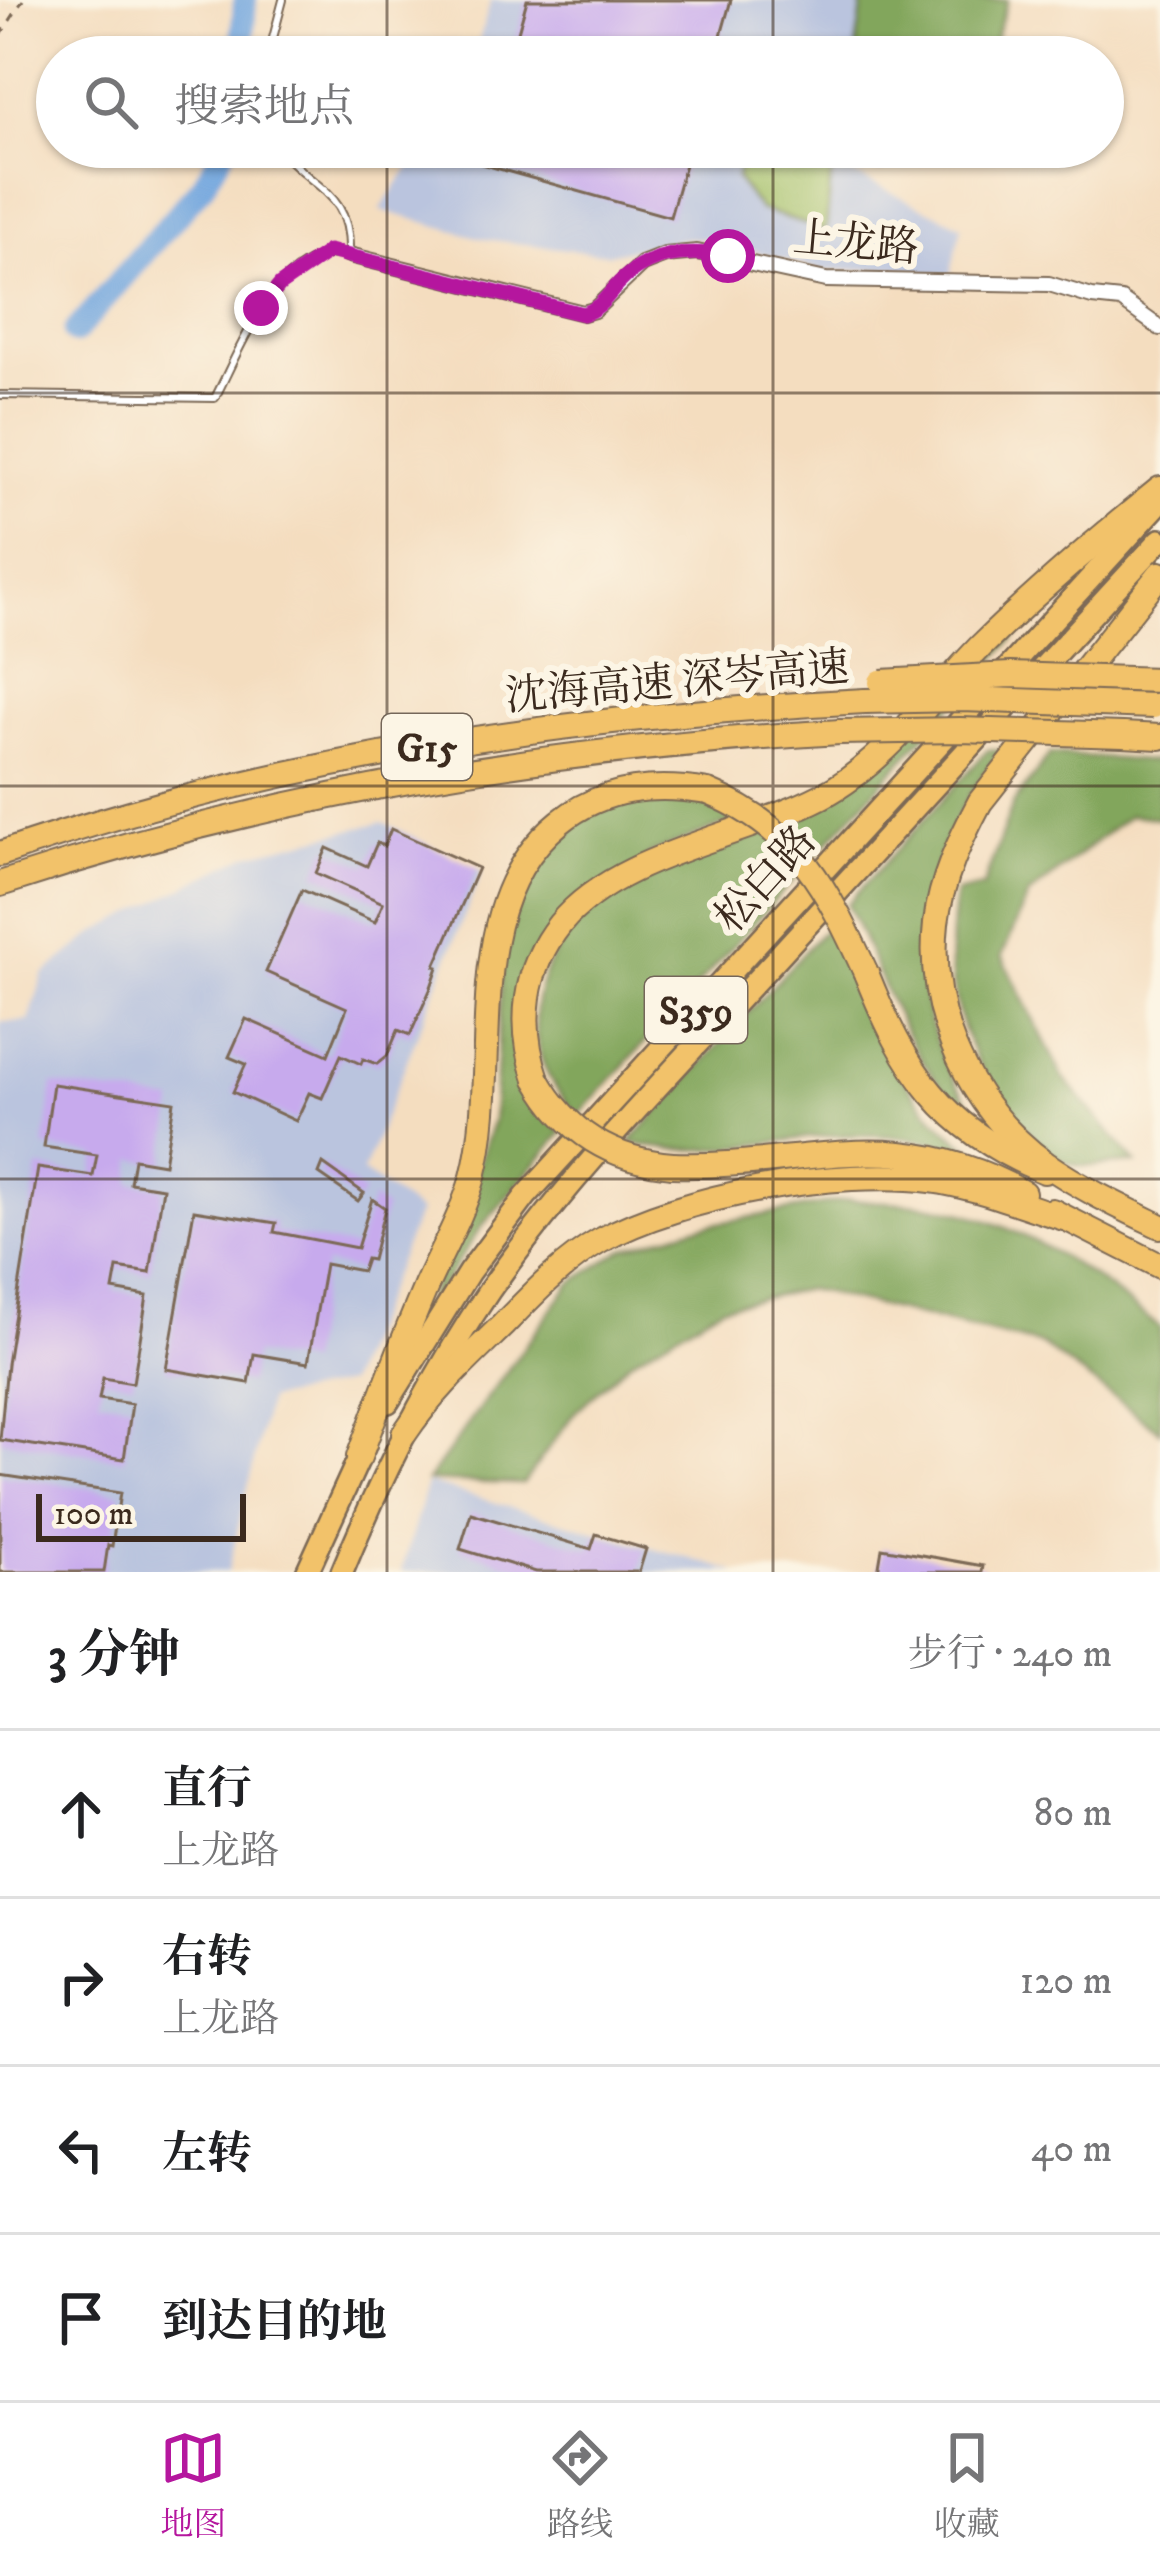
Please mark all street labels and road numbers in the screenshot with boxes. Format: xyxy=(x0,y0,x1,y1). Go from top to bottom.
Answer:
street label: 上龙路 xyxy=(791,213,921,275)
street label: 沈海高速 深岑高速 xyxy=(503,642,851,724)
road number: G15 xyxy=(382,714,472,780)
street label: 松白路 xyxy=(705,816,828,944)
road number: S359 xyxy=(645,977,747,1043)

